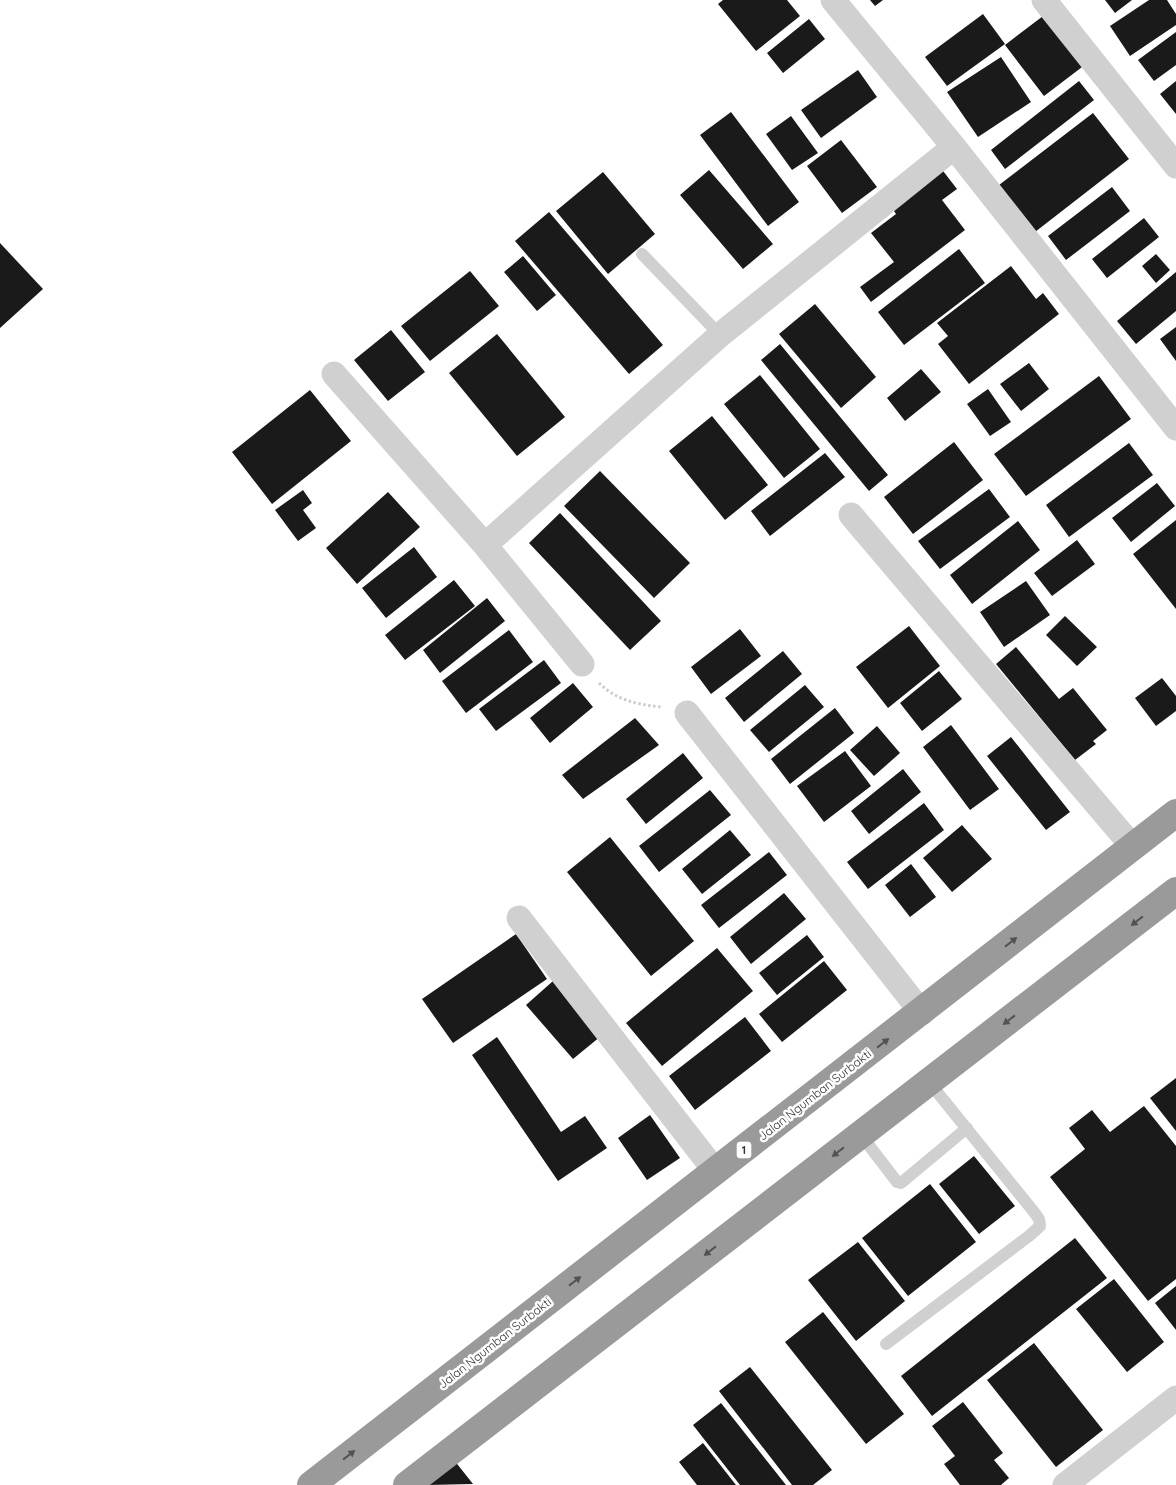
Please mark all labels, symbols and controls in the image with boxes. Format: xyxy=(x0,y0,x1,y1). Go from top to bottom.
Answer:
one-way arrow xyxy=(1131,916,1144,927)
one-way arrow xyxy=(1004,937,1017,948)
one-way arrow xyxy=(1003,1015,1016,1026)
one-way arrow xyxy=(876,1037,889,1048)
street label: Jalan Ngumban Surbakti xyxy=(755,1046,874,1143)
road number: 1 xyxy=(736,1142,752,1158)
one-way arrow xyxy=(832,1146,845,1157)
one-way arrow xyxy=(704,1246,717,1257)
one-way arrow xyxy=(568,1276,582,1286)
street label: Jalan Ngumban Surbakti xyxy=(435,1294,554,1391)
one-way arrow xyxy=(342,1450,355,1461)

